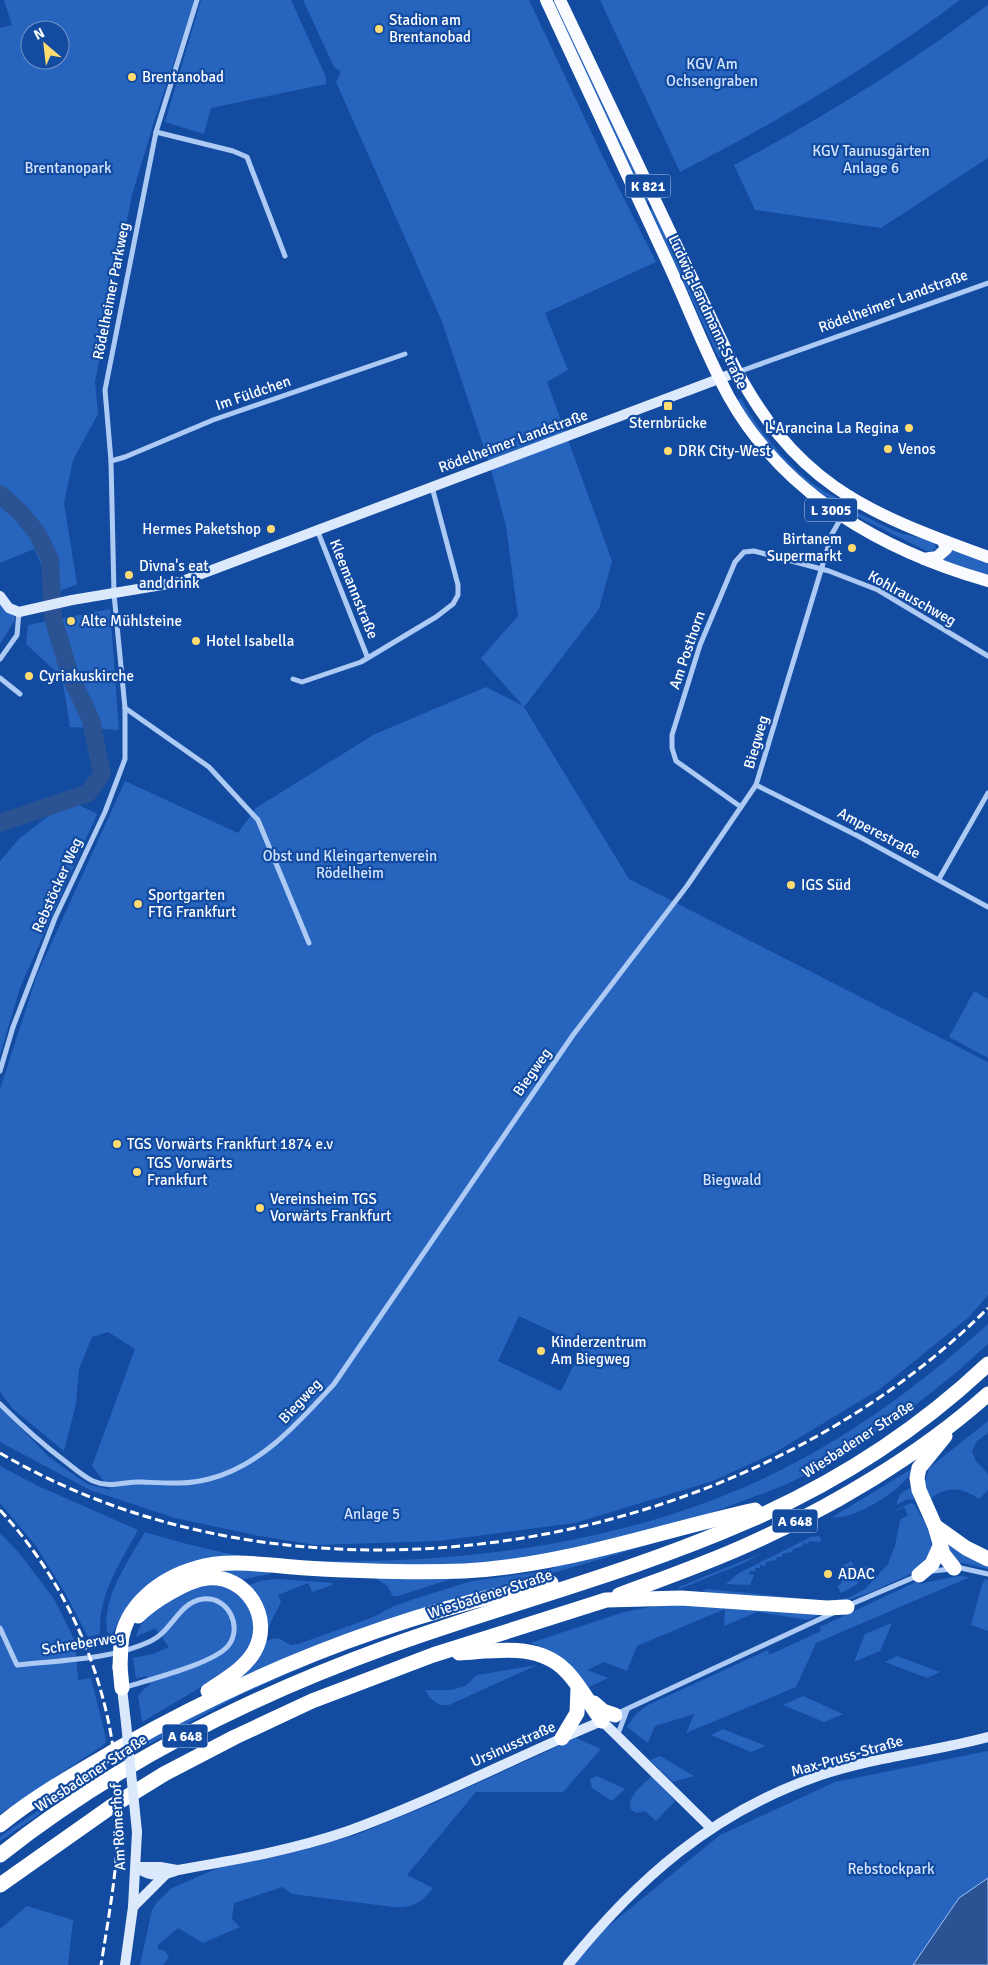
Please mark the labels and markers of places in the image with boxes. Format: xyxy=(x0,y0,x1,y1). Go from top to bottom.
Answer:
place label: Stadion am Brentanobad xyxy=(389,11,471,46)
marker: Stadion am Brentanobad xyxy=(373,23,385,35)
place label: Brentanobad xyxy=(142,68,224,86)
marker: Brentanobad xyxy=(126,71,138,83)
marker: Sternbrücke xyxy=(662,400,674,412)
place label: Sternbrücke xyxy=(629,414,707,432)
place label: L'Arancina La Regina xyxy=(765,419,899,437)
marker: L'Arancina La Regina xyxy=(903,422,915,434)
place label: Venos xyxy=(898,440,936,458)
place label: DRK City-West xyxy=(678,442,771,460)
marker: Venos xyxy=(882,443,894,455)
marker: DRK City-West xyxy=(662,445,674,457)
place label: Hermes Paketshop xyxy=(142,520,261,538)
marker: Hermes Paketshop xyxy=(265,523,277,535)
place label: Birtanem Supermarkt xyxy=(767,530,842,565)
marker: Birtanem Supermarkt xyxy=(846,542,858,554)
place label: Divna's eat and drink xyxy=(139,557,208,592)
marker: Divna's eat and drink xyxy=(123,569,135,581)
place label: Alte Mühlsteine xyxy=(81,612,182,630)
marker: Alte Mühlsteine xyxy=(65,615,77,627)
place label: Hotel Isabella xyxy=(206,632,294,650)
marker: Hotel Isabella xyxy=(190,635,202,647)
place label: Cyriakuskirche xyxy=(39,667,134,685)
marker: Cyriakuskirche xyxy=(23,670,35,682)
place label: IGS Süd xyxy=(801,876,851,894)
marker: IGS Süd xyxy=(785,879,797,891)
place label: Sportgarten FTG Frankfurt xyxy=(148,886,236,921)
marker: Sportgarten FTG Frankfurt xyxy=(132,898,144,910)
place label: TGS Vorwärts Frankfurt 1874 e.v xyxy=(127,1135,333,1153)
marker: TGS Vorwärts Frankfurt 1874 e.v xyxy=(111,1138,123,1150)
place label: TGS Vorwärts Frankfurt xyxy=(147,1154,233,1189)
marker: TGS Vorwärts Frankfurt xyxy=(131,1166,143,1178)
place label: Vereinsheim TGS Vorwärts Frankfurt xyxy=(270,1190,391,1225)
marker: Vereinsheim TGS Vorwärts Frankfurt xyxy=(254,1202,266,1214)
place label: Kinderzentrum Am Biegweg xyxy=(551,1333,646,1368)
marker: Kinderzentrum Am Biegweg xyxy=(535,1345,547,1357)
place label: ADAC xyxy=(838,1565,875,1583)
marker: ADAC xyxy=(822,1568,834,1580)

